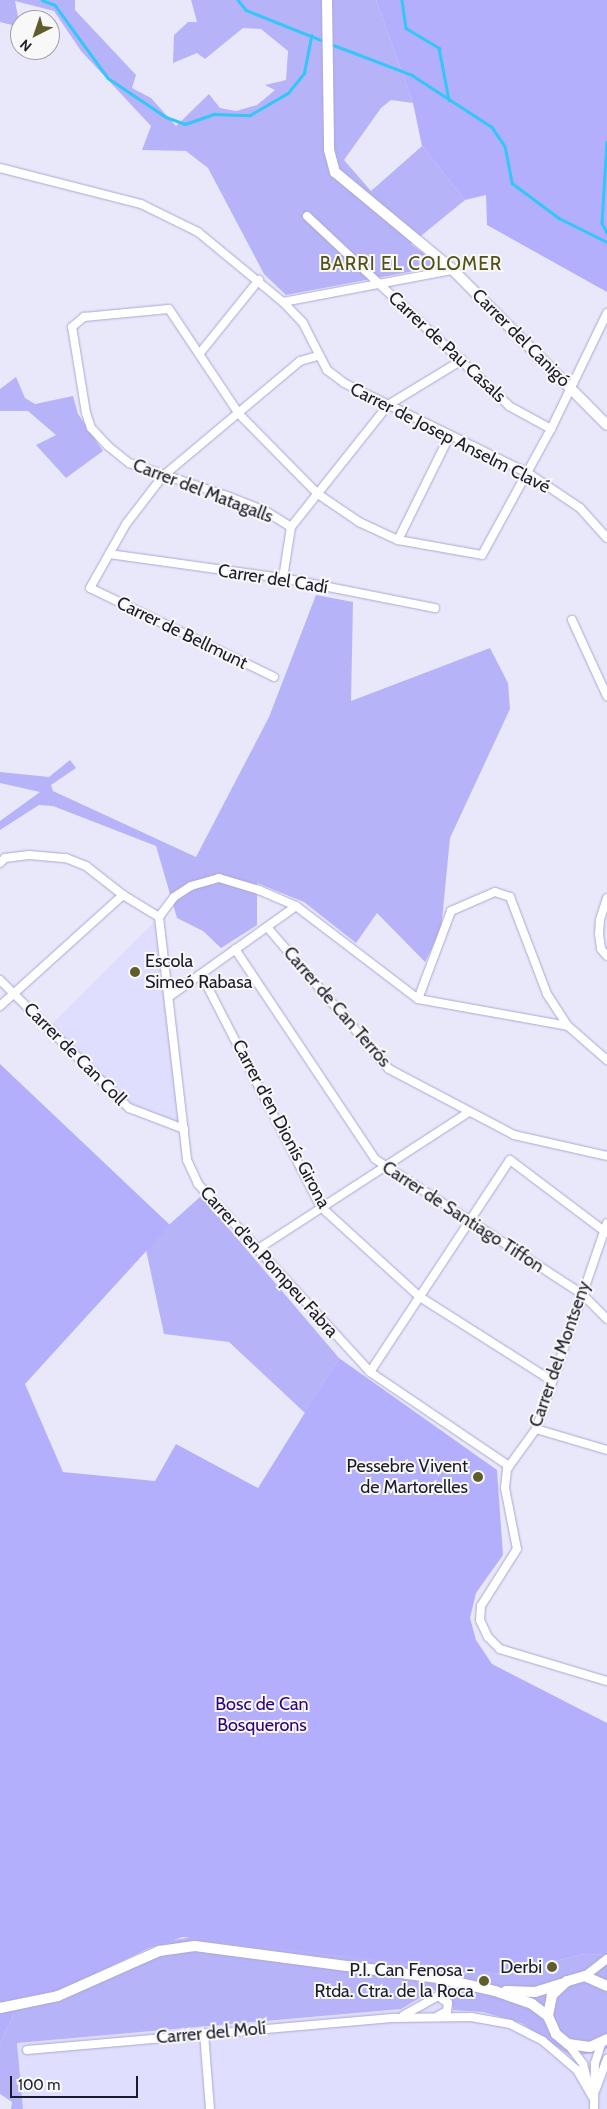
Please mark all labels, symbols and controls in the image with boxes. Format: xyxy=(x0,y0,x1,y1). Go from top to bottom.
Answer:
north arrow xyxy=(10,10,60,60)
text: N xyxy=(16,36,35,56)
district label: BARRI EL COLOMER xyxy=(318,253,504,275)
street label: Carrer del Canigó xyxy=(467,284,575,392)
street label: Carrer de Pau Casals xyxy=(384,287,510,407)
street label: Carrer de Josep Anselm Clavé xyxy=(346,378,554,498)
street label: Carrer del Matagalls xyxy=(130,454,276,528)
street label: Carrer del Cadí xyxy=(217,560,329,598)
street label: Carrer de Bellmunt xyxy=(113,592,251,674)
street label: Carrer de Can Terrós xyxy=(279,942,395,1072)
place label: Escola Simeó Rabasa xyxy=(145,951,252,994)
marker: Escola Simeó Rabasa xyxy=(129,966,141,978)
street label: Carrer de Can Coll xyxy=(19,998,131,1110)
street label: Carrer d'en Dionís Girona xyxy=(227,1036,335,1212)
street label: Carrer de Santiago Tiffon xyxy=(378,1157,548,1277)
street label: Carrer d'en Pompeu Fabra xyxy=(196,1182,342,1342)
street label: Carrer del Montseny xyxy=(525,1278,595,1430)
place label: Pessebre Vivent de Martorelles xyxy=(346,1456,468,1498)
marker: Pessebre Vivent de Martorelles xyxy=(472,1471,484,1483)
park label: Bosc de Can Bosquerons xyxy=(215,1694,309,1736)
place label: Derbi xyxy=(500,1956,542,1978)
place label: P.I. Can Fenosa - Rtda. Ctra. de la Roca xyxy=(314,1960,474,2002)
marker: Derbi xyxy=(546,1961,558,1973)
marker: P.I. Can Fenosa - Rtda. Ctra. de la Roca xyxy=(478,1975,490,1987)
street label: Carrer del Molí xyxy=(155,2017,267,2049)
scale bar xyxy=(12,2066,140,2098)
text: 100 m xyxy=(18,2076,60,2094)

